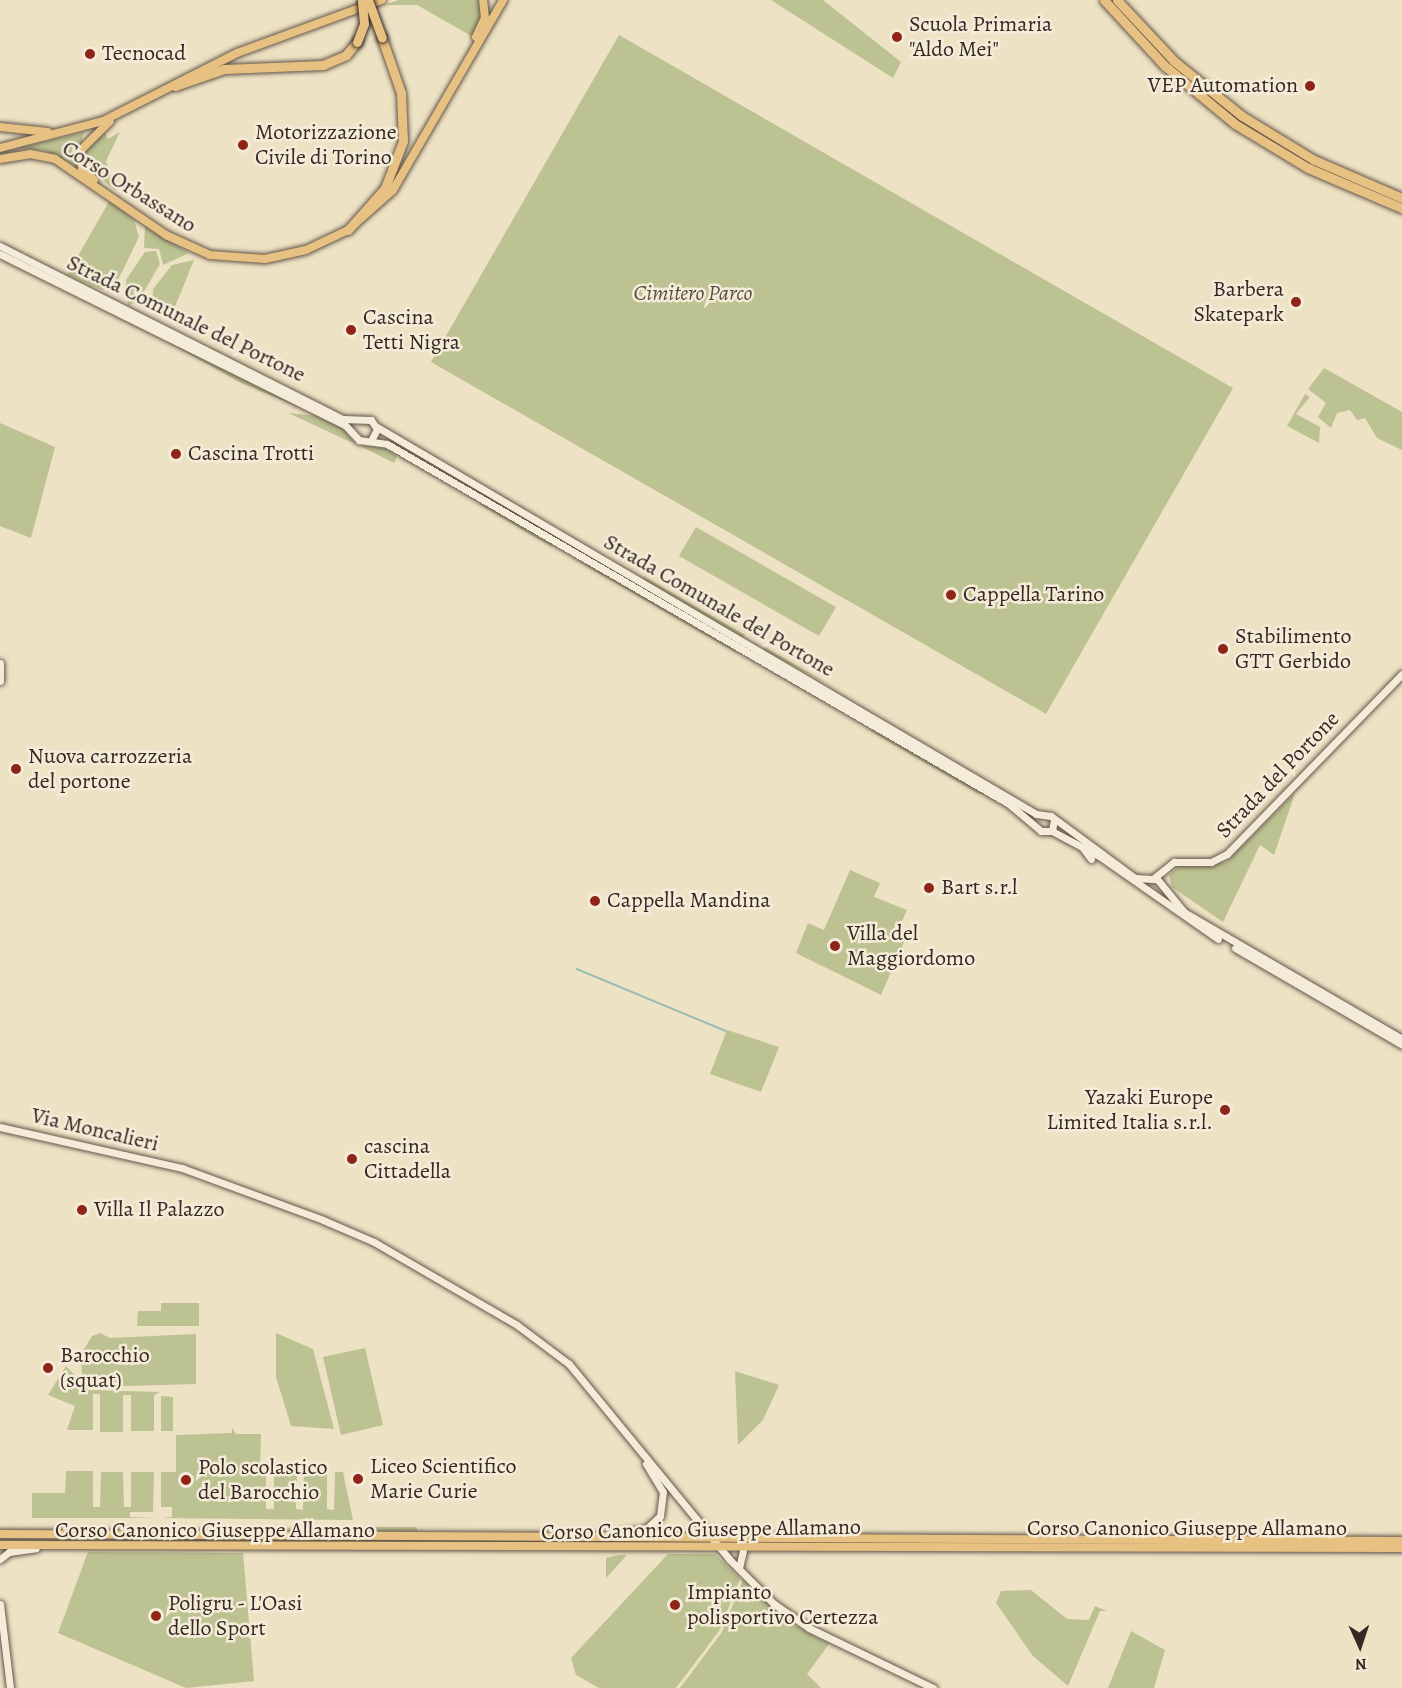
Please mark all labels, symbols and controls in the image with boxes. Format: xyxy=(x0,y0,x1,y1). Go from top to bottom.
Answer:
place label: Scuola Primaria "Aldo Mei" xyxy=(909,11,1052,62)
marker: Scuola Primaria "Aldo Mei" xyxy=(890,30,904,44)
place label: Tecnocad xyxy=(102,41,186,67)
marker: Tecnocad xyxy=(83,47,97,61)
place label: VEP Automation xyxy=(1148,73,1298,99)
marker: VEP Automation xyxy=(1303,79,1317,93)
place label: Motorizzazione Civile di Torino xyxy=(255,119,397,170)
street label: Corso Orbassano xyxy=(57,135,201,239)
marker: Motorizzazione Civile di Torino xyxy=(236,138,250,152)
street label: Strada Comunale del Portone xyxy=(62,250,310,388)
place label: Barbera Skatepark xyxy=(1193,276,1284,328)
park label: Cimitero Parco xyxy=(634,281,752,307)
marker: Barbera Skatepark xyxy=(1289,295,1303,309)
place label: Cascina Tetti Nigra xyxy=(363,304,460,356)
marker: Cascina Tetti Nigra xyxy=(344,323,358,337)
place label: Cascina Trotti xyxy=(188,441,314,467)
marker: Cascina Trotti xyxy=(169,447,183,461)
street label: Strada Comunale del Portone xyxy=(599,529,839,683)
place label: Cappella Tarino xyxy=(963,582,1104,608)
marker: Cappella Tarino xyxy=(944,588,958,602)
place label: Stabilimento GTT Gerbido xyxy=(1235,623,1352,674)
marker: Stabilimento GTT Gerbido xyxy=(1216,642,1230,656)
street label: Strada del Portone xyxy=(1211,706,1345,844)
place label: Nuova carrozzeria del portone xyxy=(28,743,192,794)
marker: Nuova carrozzeria del portone xyxy=(9,762,23,776)
place label: Bart s.r.l xyxy=(941,875,1017,901)
marker: Bart s.r.l xyxy=(922,881,936,895)
place label: Cappella Mandina xyxy=(607,888,771,914)
marker: Cappella Mandina xyxy=(588,894,602,908)
place label: Villa del Maggiordomo xyxy=(847,920,975,972)
marker: Villa del Maggiordomo xyxy=(828,939,842,953)
place label: Yazaki Europe Limited Italia s.r.l. xyxy=(1047,1084,1213,1136)
street label: Via Moncalieri xyxy=(29,1103,161,1157)
marker: Yazaki Europe Limited Italia s.r.l. xyxy=(1218,1103,1232,1117)
place label: cascina Cittadella xyxy=(364,1133,451,1184)
marker: cascina Cittadella xyxy=(345,1152,359,1166)
place label: Villa Il Palazzo xyxy=(94,1197,225,1223)
marker: Villa Il Palazzo xyxy=(75,1203,89,1217)
place label: Barocchio (squat) xyxy=(60,1342,150,1394)
marker: Barocchio (squat) xyxy=(41,1361,55,1375)
place label: Liceo Scientifico Marie Curie xyxy=(370,1453,517,1504)
place label: Polo scolastico del Barocchio xyxy=(198,1454,327,1506)
marker: Liceo Scientifico Marie Curie xyxy=(351,1472,365,1486)
marker: Polo scolastico del Barocchio xyxy=(179,1473,193,1487)
street label: Corso Canonico Giuseppe Allamano xyxy=(541,1514,861,1546)
street label: Corso Canonico Giuseppe Allamano xyxy=(1027,1516,1347,1542)
street label: Corso Canonico Giuseppe Allamano xyxy=(55,1518,375,1544)
place label: Impianto polisportivo Certezza xyxy=(687,1579,878,1630)
place label: Poligru - L'Oasi dello Sport xyxy=(168,1590,303,1642)
marker: Impianto polisportivo Certezza xyxy=(668,1598,682,1612)
marker: Poligru - L'Oasi dello Sport xyxy=(149,1609,163,1623)
north arrow xyxy=(1330,1616,1390,1676)
text: N xyxy=(1355,1653,1367,1675)

